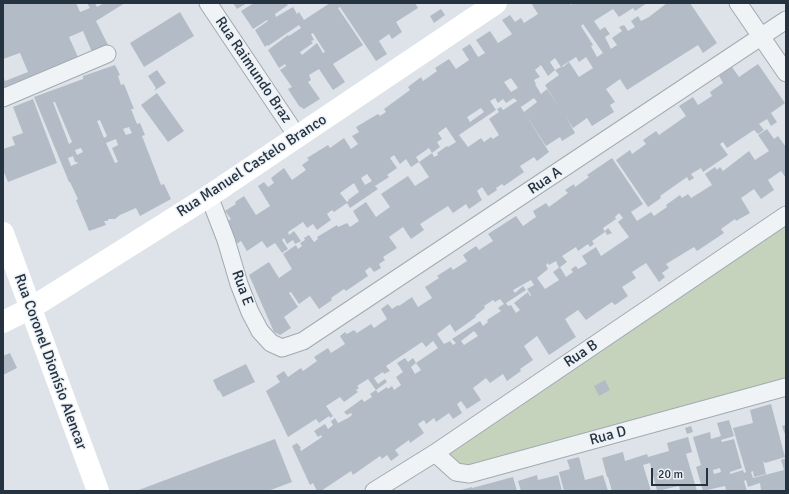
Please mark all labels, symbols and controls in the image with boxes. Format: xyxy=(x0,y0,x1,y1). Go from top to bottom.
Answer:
street label: Rua Raimundo Braz xyxy=(211,13,295,127)
street label: Rua Manuel Castelo Branco xyxy=(174,111,330,221)
street label: Rua A xyxy=(525,163,565,199)
street label: Rua E xyxy=(227,268,257,308)
street label: Rua Coronel Dionísio Alencar xyxy=(10,272,90,452)
street label: Rua B xyxy=(561,336,601,372)
street label: Rua D xyxy=(588,422,628,450)
scale bar xyxy=(653,460,710,486)
text: 20 m xyxy=(658,467,683,482)

